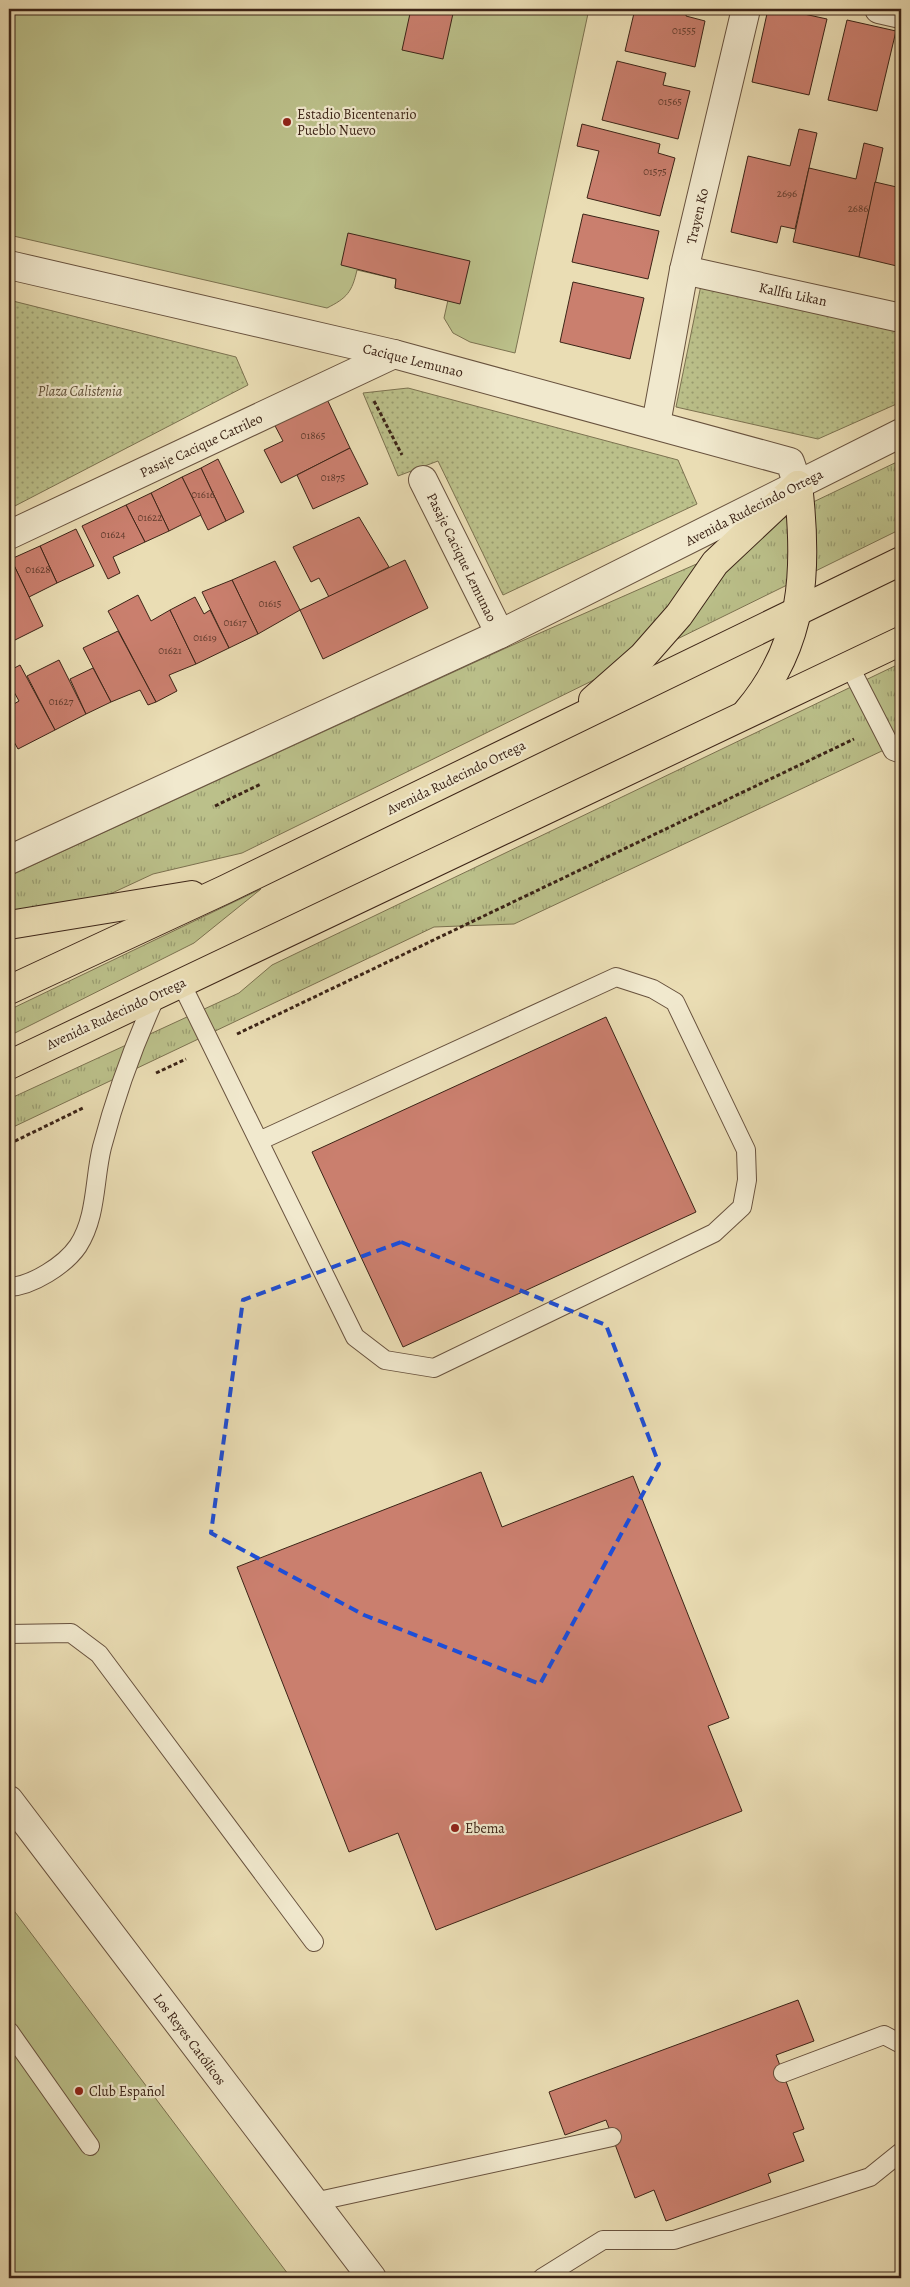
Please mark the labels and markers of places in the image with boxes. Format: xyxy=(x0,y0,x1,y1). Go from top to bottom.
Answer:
place label: Estadio Bicentenario Pueblo Nuevo xyxy=(297,105,416,140)
marker: Estadio Bicentenario Pueblo Nuevo xyxy=(281,116,293,128)
place label: Ebema xyxy=(465,1819,505,1838)
marker: Ebema xyxy=(449,1822,461,1834)
place label: Club Español xyxy=(89,2082,165,2101)
marker: Club Español xyxy=(73,2085,85,2097)

